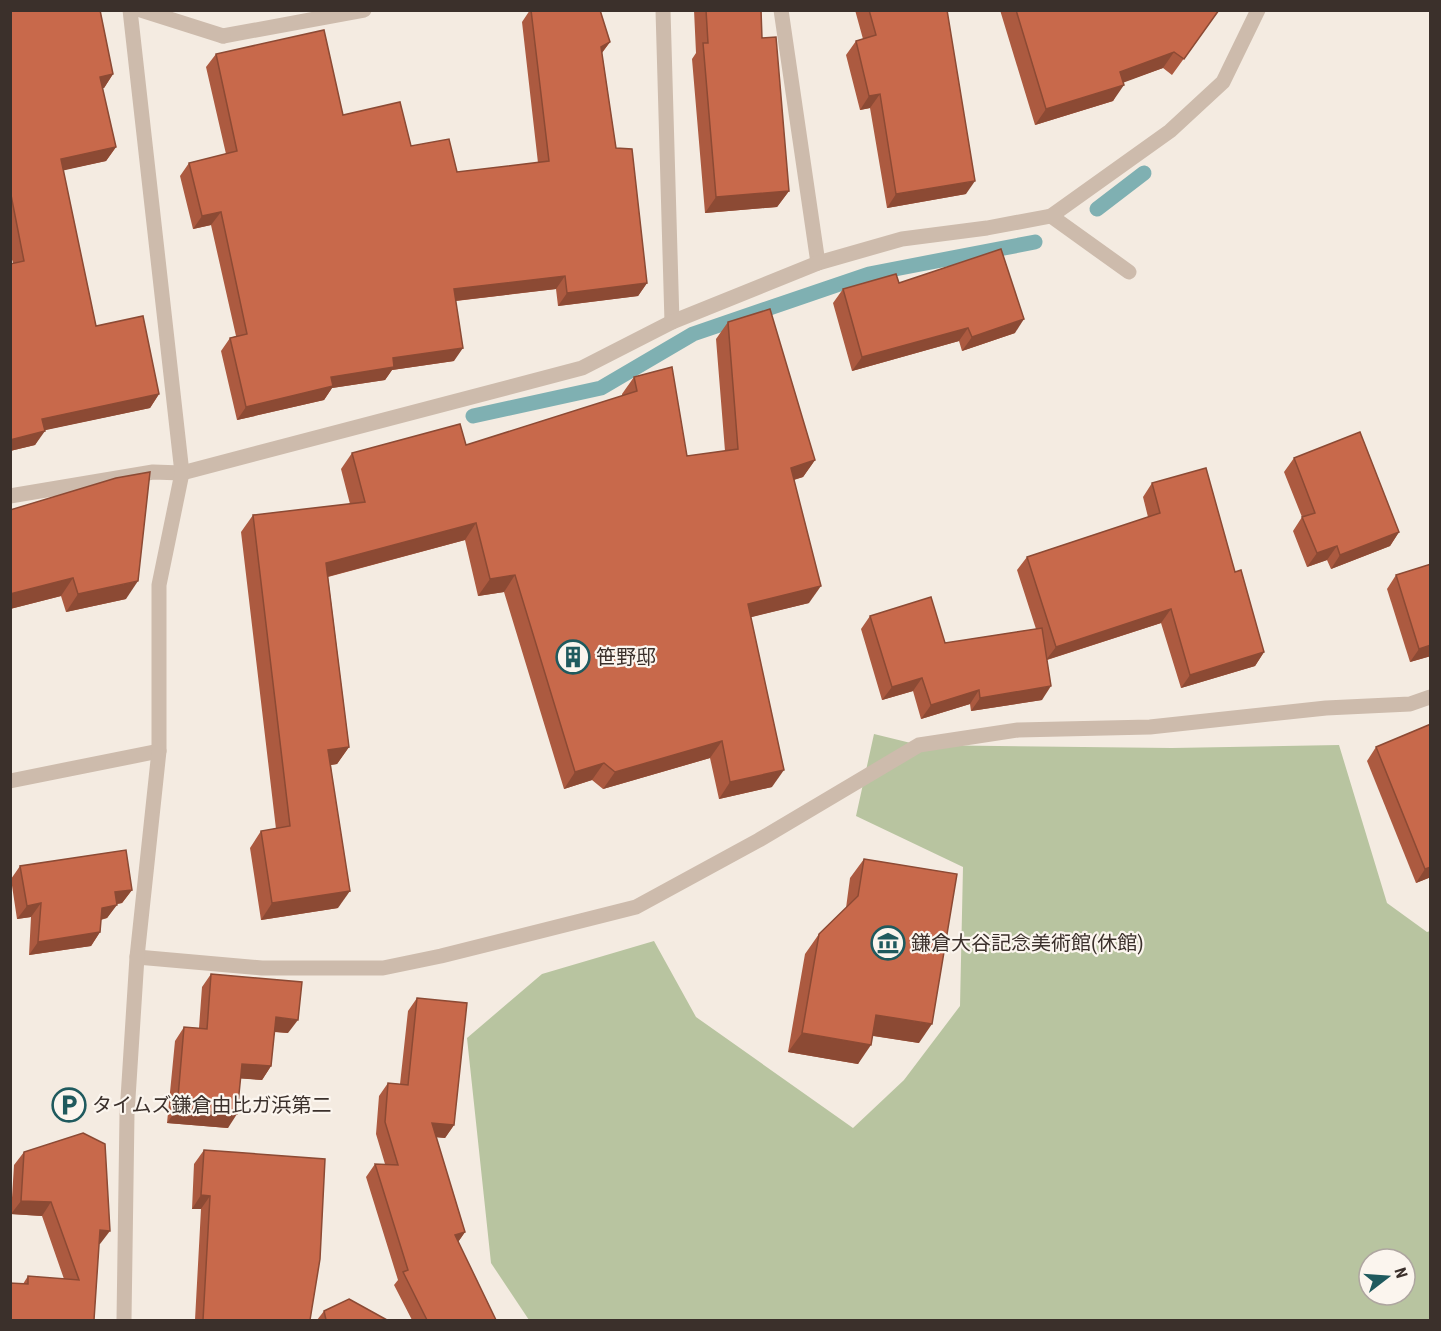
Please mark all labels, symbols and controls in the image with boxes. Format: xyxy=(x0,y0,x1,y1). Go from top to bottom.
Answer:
building icon: 笹野邸 xyxy=(555,639,591,675)
place label: 笹野邸 xyxy=(596,645,656,669)
museum icon: 鎌倉大谷記念美術館(休館) xyxy=(870,925,906,961)
place label: 鎌倉大谷記念美術館(休館) xyxy=(911,931,1144,955)
parking icon: タイムズ鎌倉由比ガ浜第二 xyxy=(51,1087,87,1123)
place label: タイムズ鎌倉由比ガ浜第二 xyxy=(92,1093,332,1117)
north arrow xyxy=(1357,1247,1417,1307)
text: N xyxy=(1390,1265,1411,1280)

